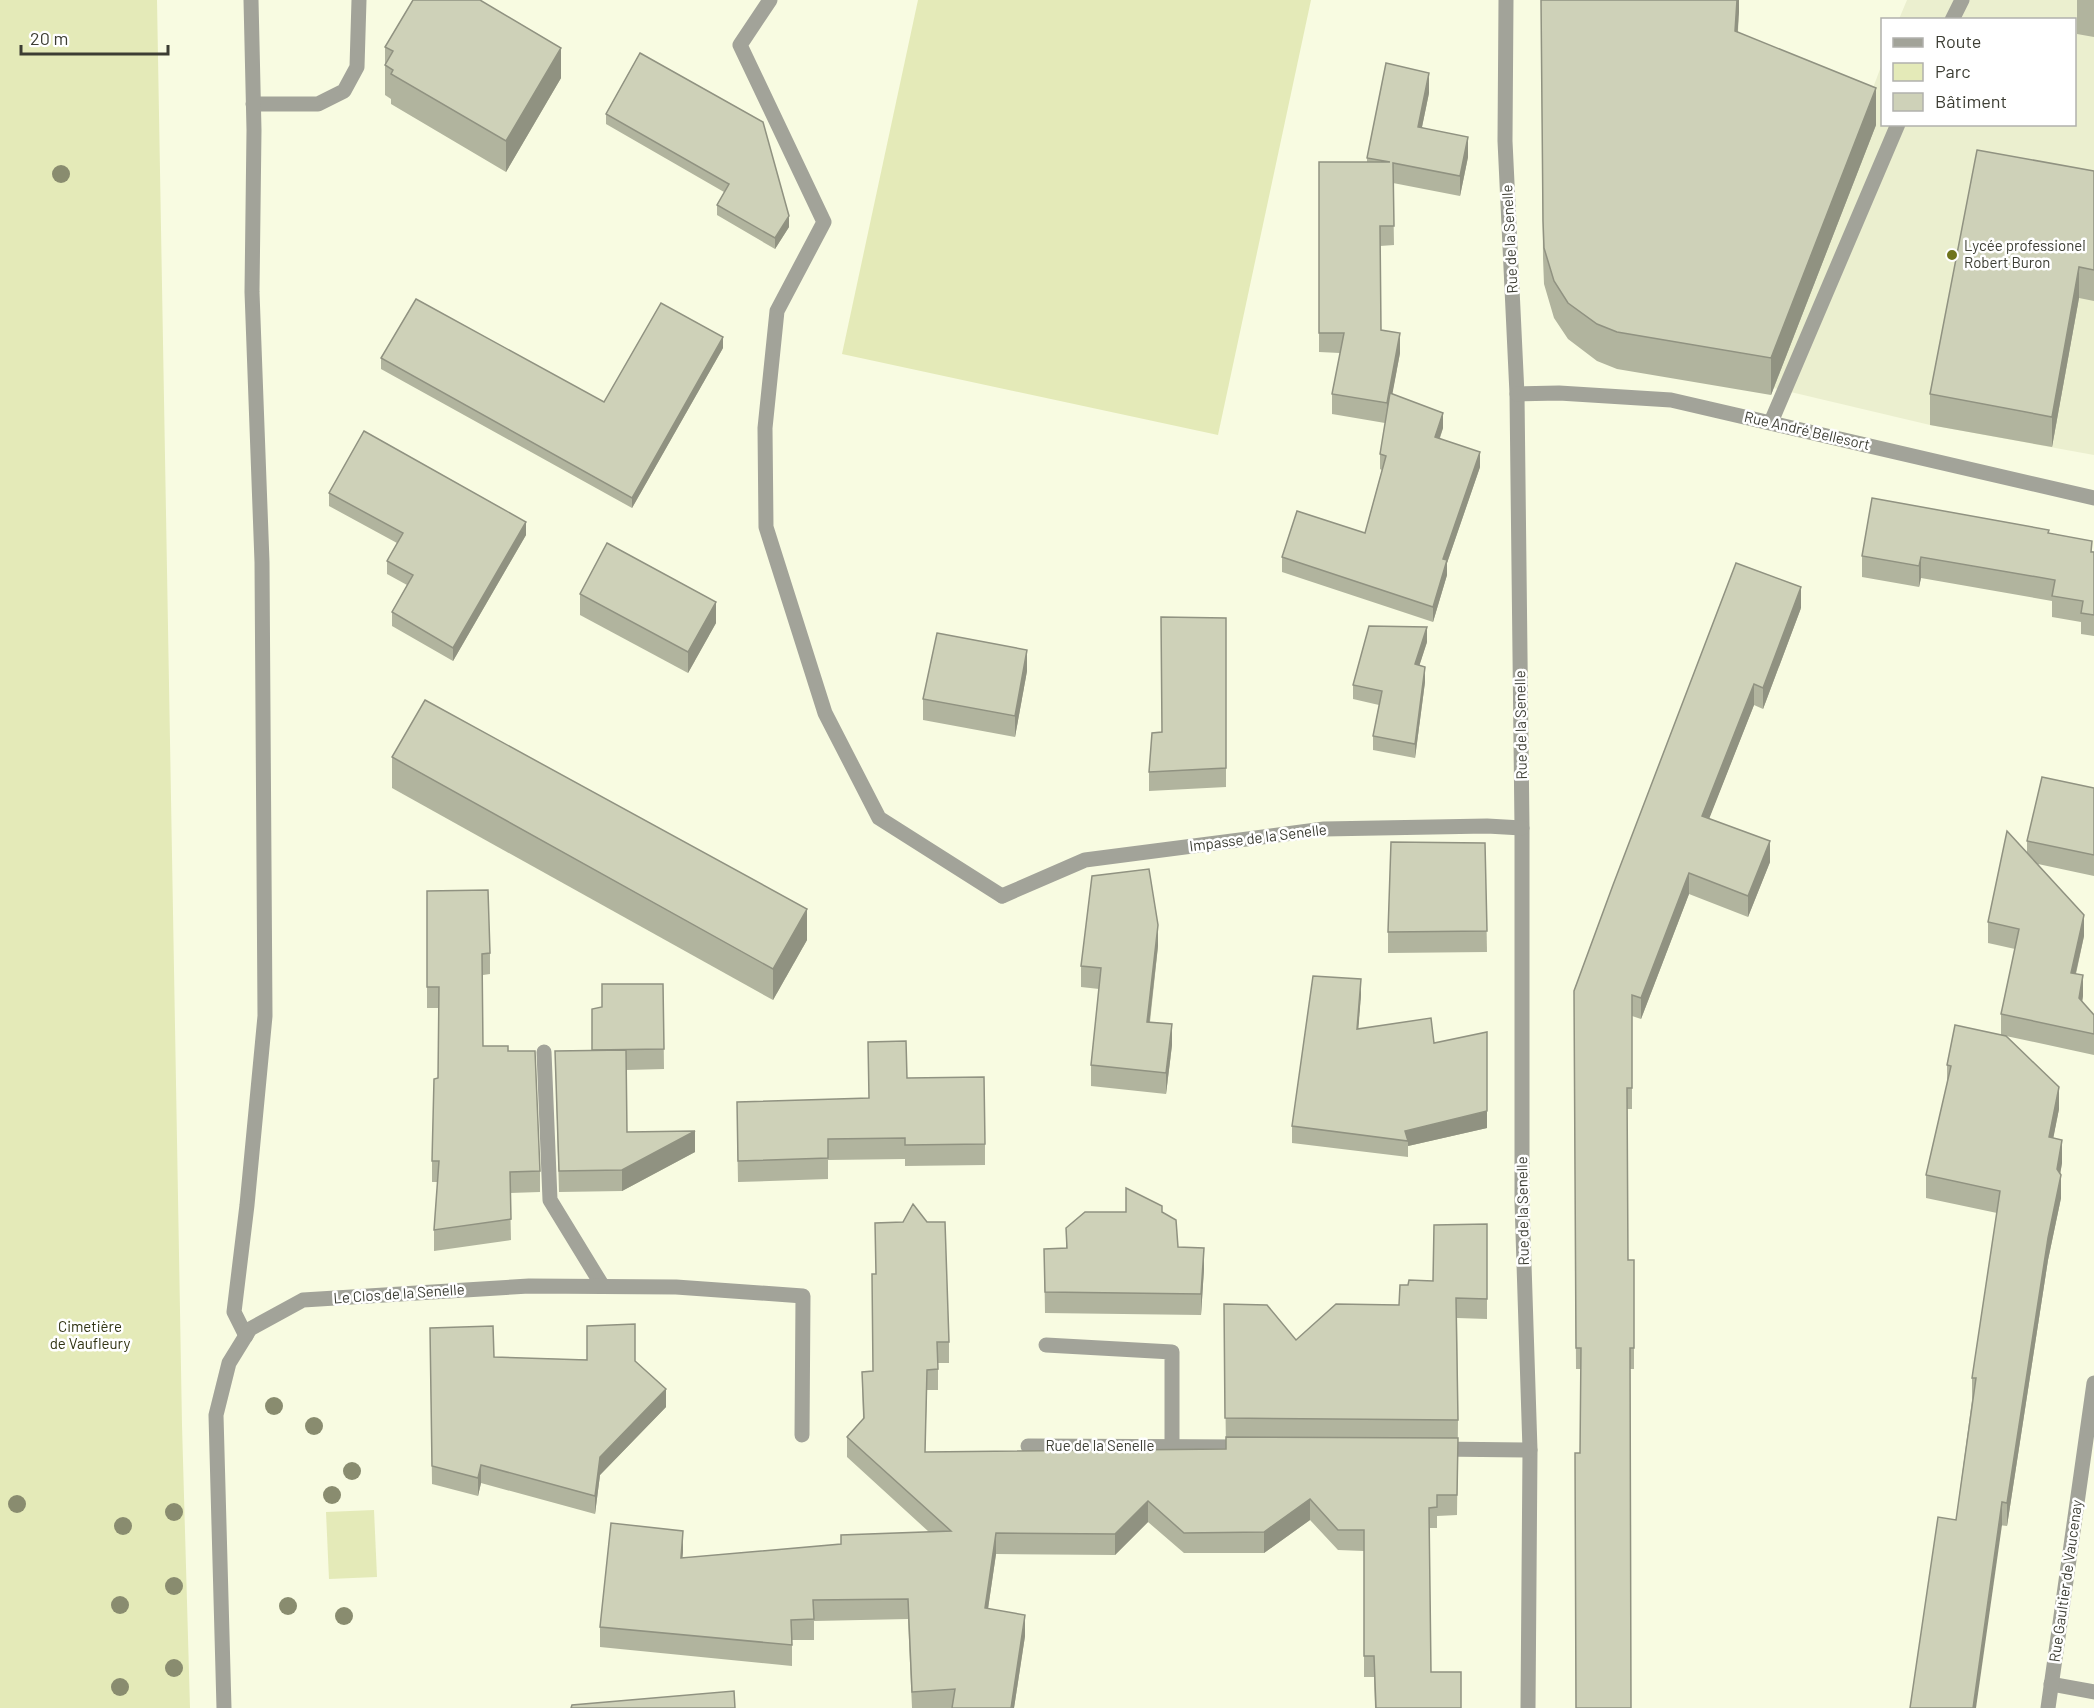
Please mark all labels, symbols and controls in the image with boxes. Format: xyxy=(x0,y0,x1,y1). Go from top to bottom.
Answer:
scale bar xyxy=(21,18,168,56)
legend xyxy=(1881,18,2076,126)
text: 20 m xyxy=(30,27,68,49)
text: Route xyxy=(1935,30,1981,52)
text: Parc xyxy=(1935,60,1971,82)
text: Bâtiment xyxy=(1935,90,2007,112)
street label: Rue de la Senelle xyxy=(1497,184,1521,294)
place label: Lycée professionel Robert Buron xyxy=(1964,236,2086,271)
marker: Lycée professionel Robert Buron xyxy=(1945,248,1959,262)
street label: Rue André Bellesort xyxy=(1743,407,1872,453)
street label: Rue de la Senelle xyxy=(1510,670,1530,780)
street label: Impasse de la Senelle xyxy=(1188,820,1328,854)
street label: Rue de la Senelle xyxy=(1512,1156,1532,1266)
street label: Le Clos de la Senelle xyxy=(333,1279,465,1307)
park label: Cimetière de Vaufleury xyxy=(50,1317,130,1352)
street label: Rue de la Senelle xyxy=(1045,1436,1155,1454)
street label: Rue Gaultier de Vaucenay xyxy=(2045,1499,2085,1663)

